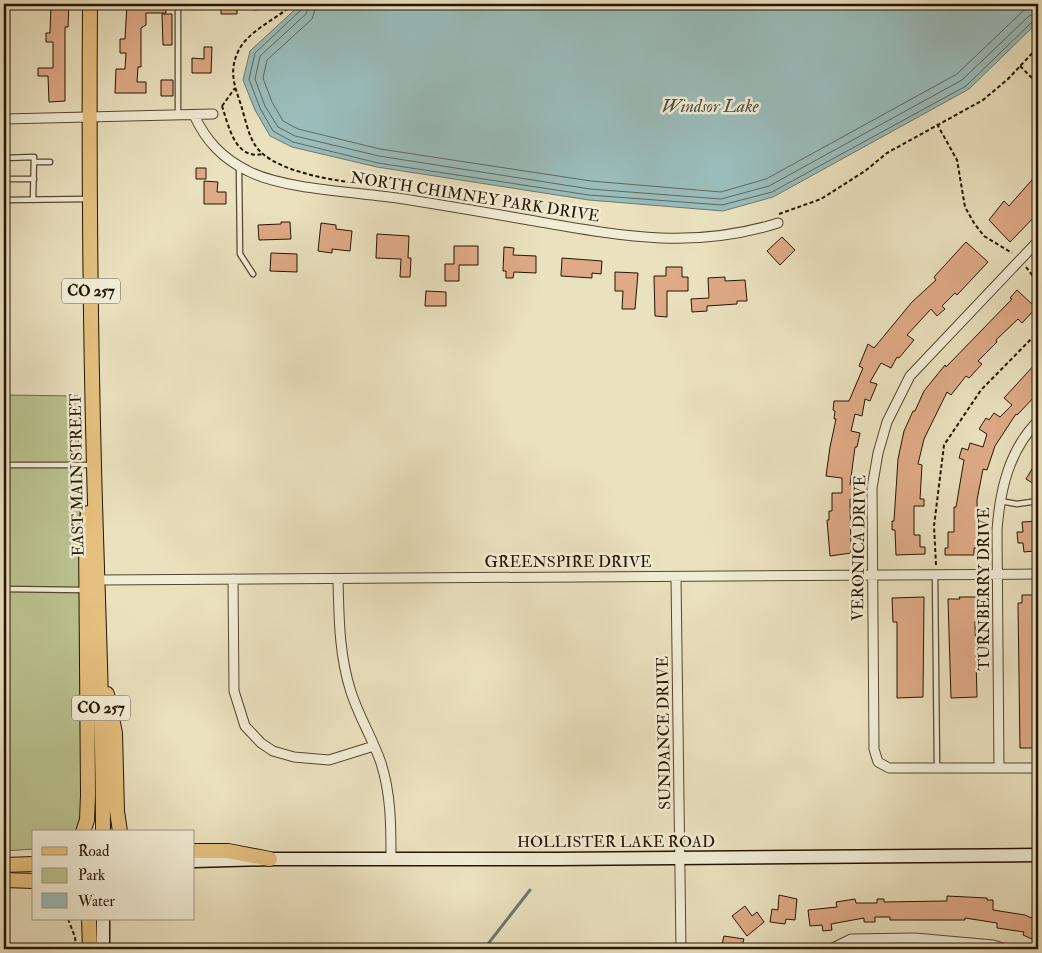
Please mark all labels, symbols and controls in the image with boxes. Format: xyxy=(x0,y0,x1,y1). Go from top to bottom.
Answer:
water label: Windsor Lake xyxy=(661,95,760,118)
street label: NORTH CHIMNEY PARK DRIVE xyxy=(349,167,601,227)
road number: CO 257 xyxy=(62,278,120,304)
street label: EAST MAIN STREET xyxy=(66,393,88,557)
street label: VERONICA DRIVE xyxy=(848,475,870,621)
street label: TURNBERRY DRIVE xyxy=(974,507,994,671)
street label: GREENSPIRE DRIVE xyxy=(485,552,651,572)
street label: SUNDANCE DRIVE xyxy=(653,656,675,810)
road number: CO 257 xyxy=(72,696,130,720)
legend xyxy=(32,830,195,920)
street label: HOLLISTER LAKE ROAD xyxy=(517,832,715,852)
text: Road xyxy=(78,842,110,861)
text: Park xyxy=(78,866,105,885)
text: Water xyxy=(77,892,115,911)

